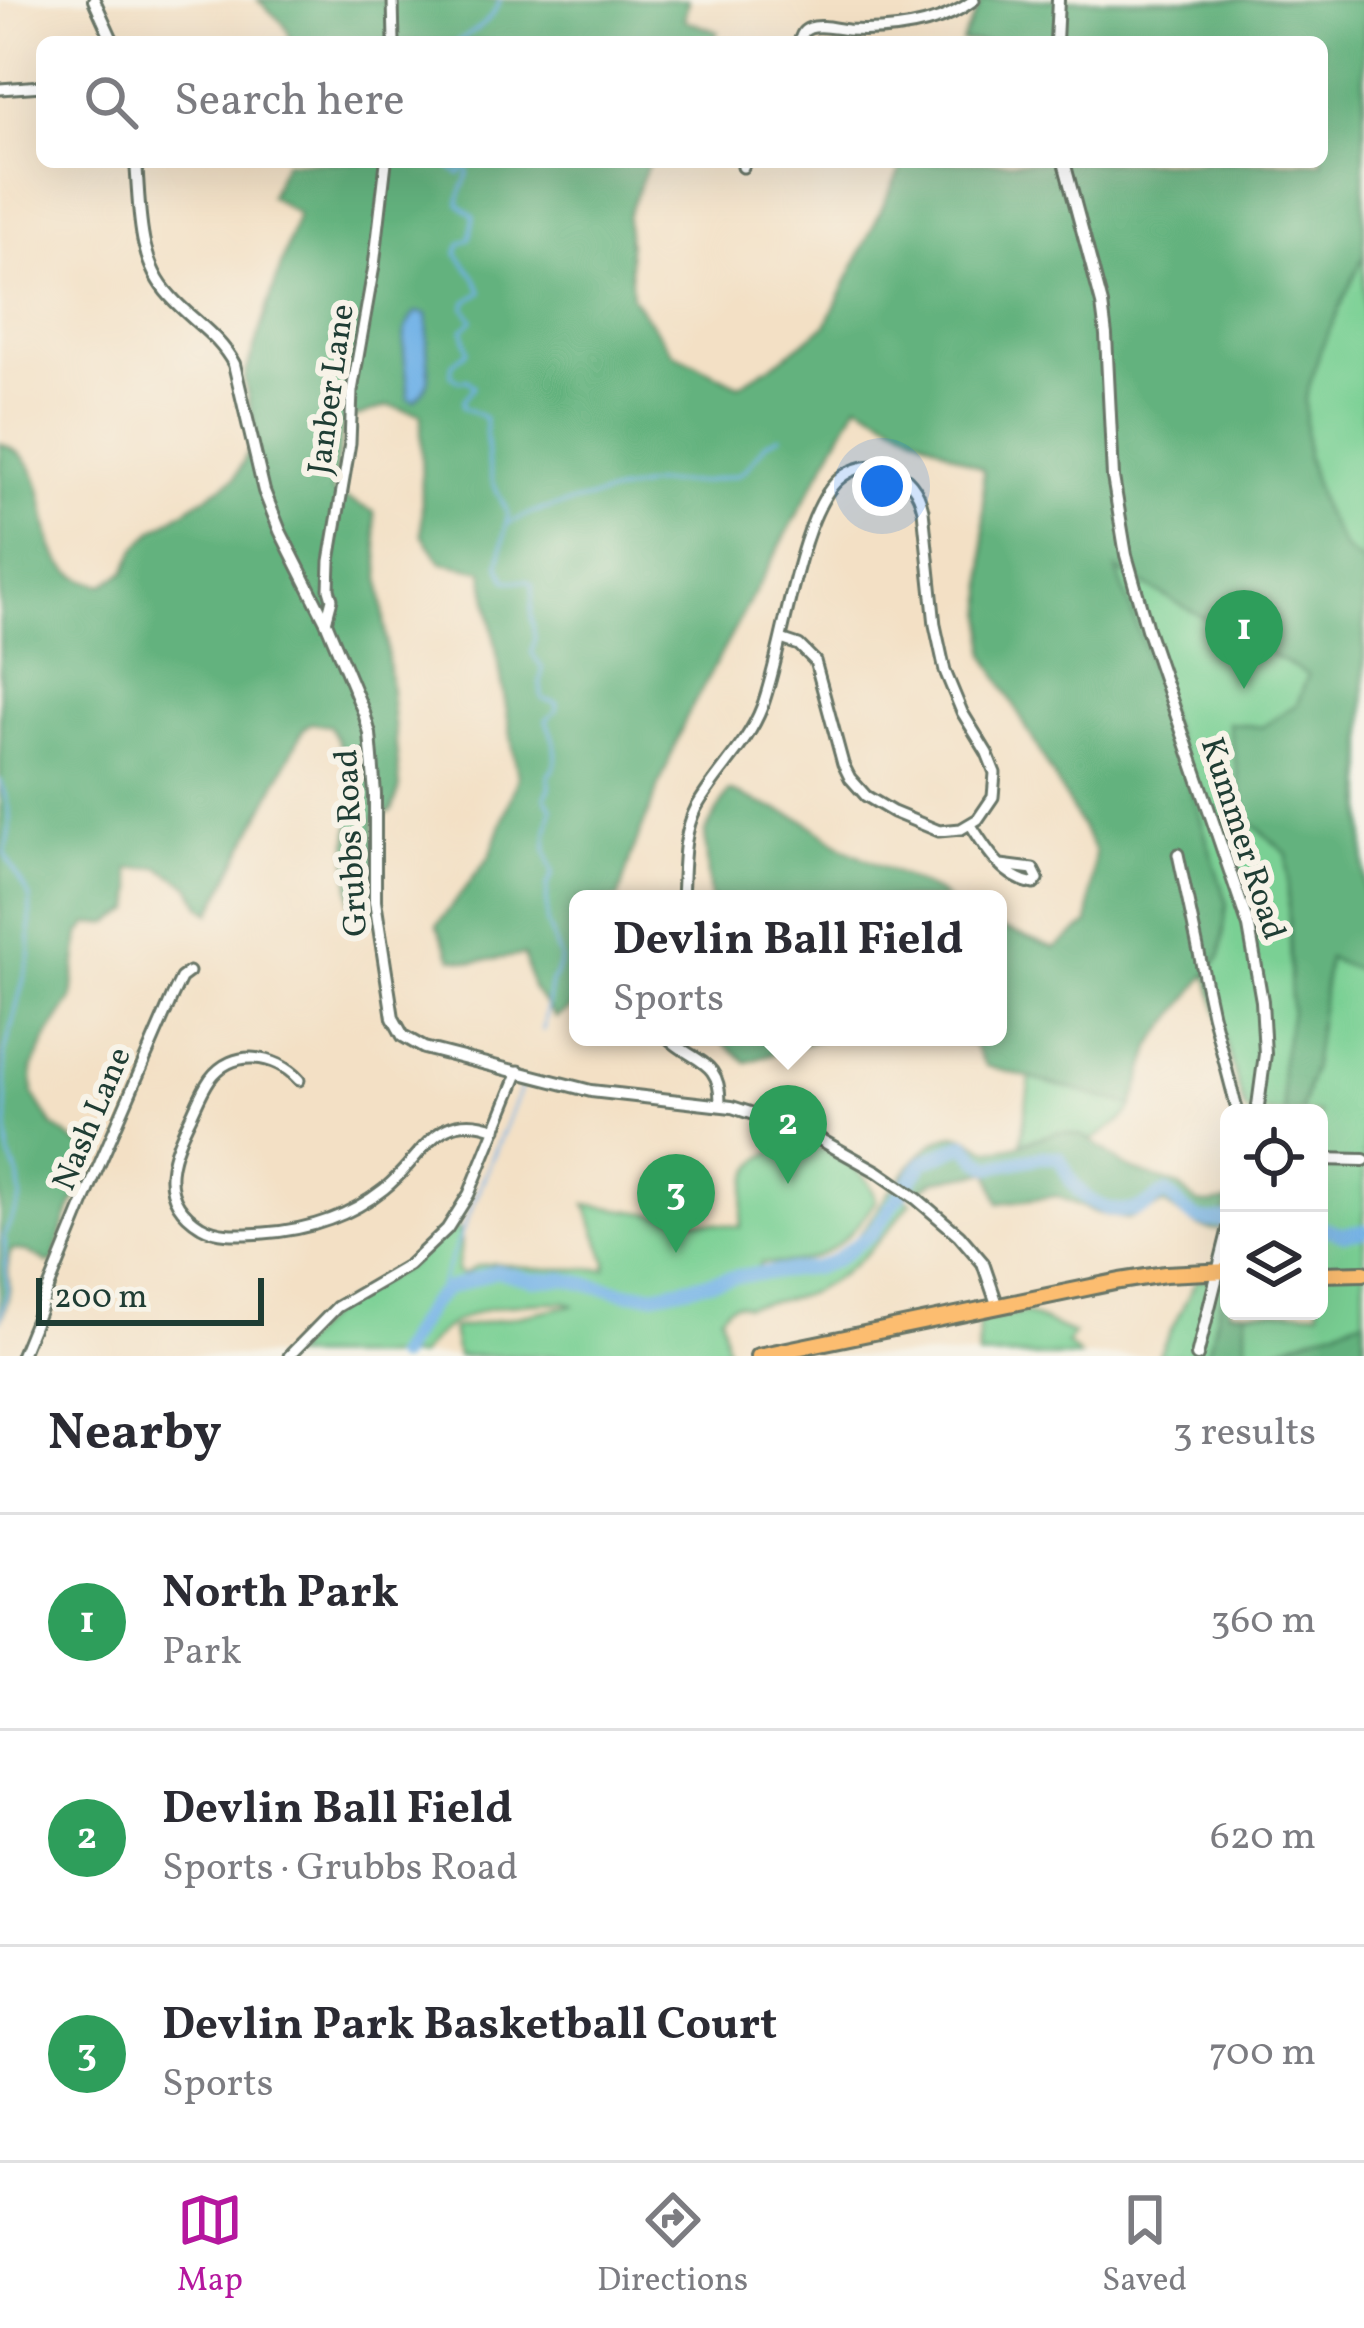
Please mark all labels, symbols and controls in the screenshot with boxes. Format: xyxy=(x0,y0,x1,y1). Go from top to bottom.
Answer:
search box xyxy=(36,36,1328,168)
icon: search xyxy=(78,69,144,135)
text: Search here xyxy=(174,71,405,134)
street label: Janber Lane xyxy=(298,302,368,478)
your location xyxy=(852,456,912,516)
pin: 1 xyxy=(1205,590,1283,689)
street label: Kummer Road xyxy=(1187,732,1296,946)
street label: Grubbs Road xyxy=(325,748,381,938)
popup xyxy=(569,890,1007,1046)
text: Devlin Ball Field xyxy=(613,910,963,973)
text: Sports xyxy=(613,973,724,1027)
street label: Nash Lane xyxy=(43,1041,144,1198)
pin: 2 xyxy=(749,1085,827,1184)
map controls xyxy=(1220,1104,1328,1320)
button: locate xyxy=(1220,1104,1328,1212)
pin: 3 xyxy=(637,1154,715,1253)
button: layers xyxy=(1220,1212,1328,1320)
scale bar xyxy=(36,1272,264,1325)
text: 200 m xyxy=(54,1276,148,1322)
text: Nearby xyxy=(48,1399,222,1470)
text: 3 results xyxy=(1173,1407,1316,1461)
text: North Park xyxy=(162,1563,399,1626)
text: 1 xyxy=(79,1595,95,1649)
text: 360 m xyxy=(1211,1595,1316,1649)
text: Park xyxy=(162,1626,242,1680)
text: Devlin Ball Field xyxy=(162,1779,513,1842)
text: 2 xyxy=(77,1811,97,1865)
text: 620 m xyxy=(1210,1811,1316,1865)
text: Sports · Grubbs Road xyxy=(162,1842,518,1896)
text: Devlin Park Basketball Court xyxy=(162,1995,777,2058)
text: 3 xyxy=(77,2027,97,2081)
text: 700 m xyxy=(1209,2027,1316,2081)
text: Sports xyxy=(162,2058,273,2112)
tab: Map xyxy=(177,2187,243,2305)
tab: Directions xyxy=(597,2187,748,2305)
tab: Saved xyxy=(1102,2187,1187,2305)

